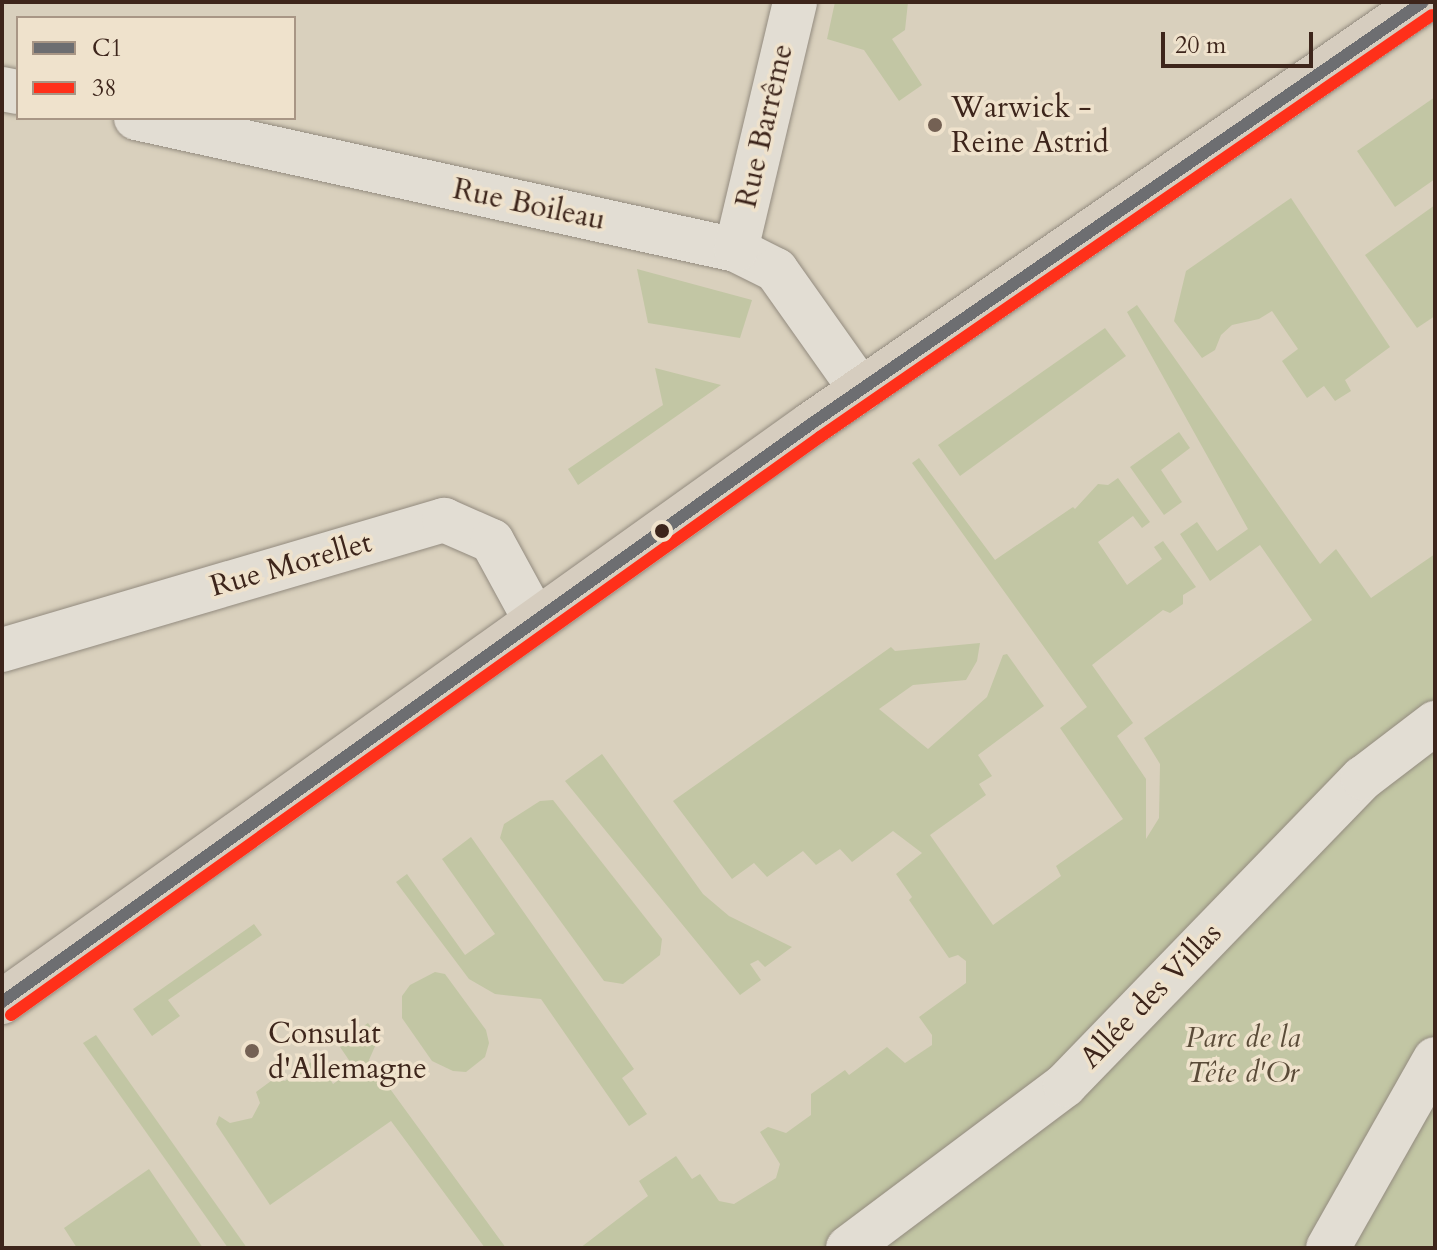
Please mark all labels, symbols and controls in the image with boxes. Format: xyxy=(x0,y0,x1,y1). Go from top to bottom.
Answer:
legend xyxy=(16,16,296,120)
scale bar xyxy=(1165,16,1317,66)
text: 20 m xyxy=(1175,29,1226,62)
text: C1 xyxy=(92,32,123,65)
street label: Rue Barrême xyxy=(729,41,801,211)
text: 38 xyxy=(92,72,117,105)
place label: Warwick - Reine Astrid xyxy=(951,90,1109,160)
marker: Warwick - Reine Astrid xyxy=(926,116,944,134)
street label: Rue Boileau xyxy=(450,171,608,239)
unlabelled marker xyxy=(654,523,670,539)
street label: Rue Morellet xyxy=(206,525,376,605)
street label: Allée des Villas xyxy=(1073,916,1229,1076)
place label: Consulat d'Allemagne xyxy=(268,1016,427,1086)
park label: Parc de la Tête d'Or xyxy=(1185,1020,1301,1090)
marker: Consulat d'Allemagne xyxy=(243,1042,261,1060)

